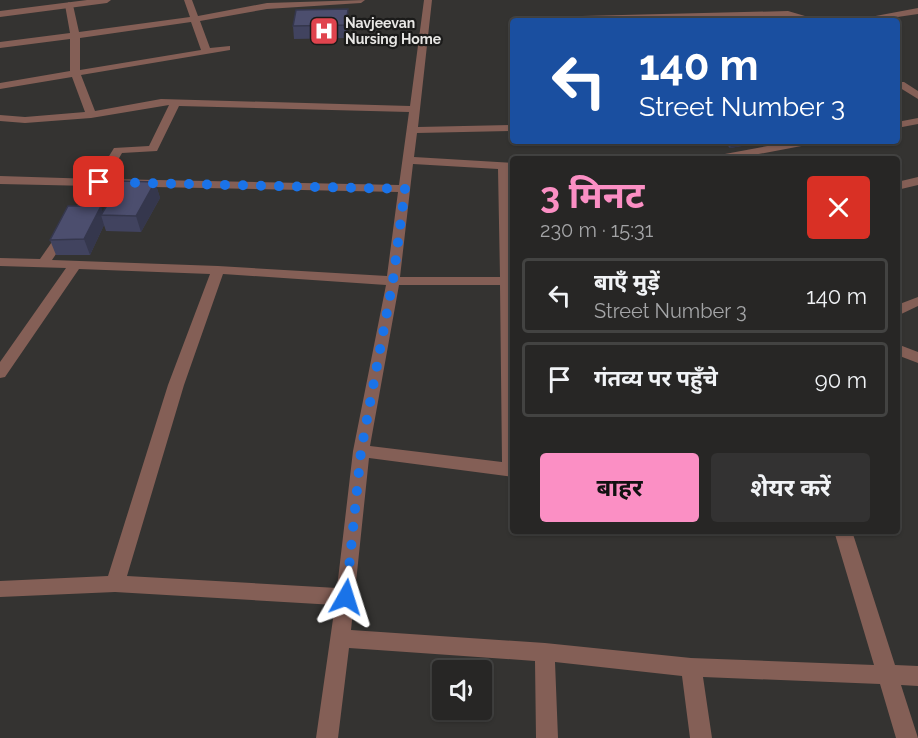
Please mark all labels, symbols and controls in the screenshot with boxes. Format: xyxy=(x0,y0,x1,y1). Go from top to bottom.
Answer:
hospital icon: Navjeevan Nursing Home xyxy=(308,15,340,47)
place label: Navjeevan Nursing Home xyxy=(345,15,442,47)
text: 140 m xyxy=(639,41,759,90)
icon: left xyxy=(540,42,618,120)
text: Street Number 3 xyxy=(639,91,845,122)
pin xyxy=(73,156,124,207)
icon: arrive xyxy=(82,165,115,198)
text: 3 मिनट xyxy=(540,174,644,216)
button: close xyxy=(807,176,870,239)
text: 230 m · 15:31 xyxy=(540,218,653,242)
text: बाएँ मुड़ें xyxy=(594,269,660,295)
icon: left xyxy=(543,279,576,312)
text: 140 m xyxy=(806,283,867,309)
text: Street Number 3 xyxy=(594,299,747,323)
icon: arrive xyxy=(543,363,576,396)
text: गंतव्य पर पहुँचे xyxy=(594,365,718,391)
text: 90 m xyxy=(815,367,867,393)
button: बाहर xyxy=(540,453,699,522)
button: शेयर करें xyxy=(711,453,870,522)
position arrow xyxy=(314,565,378,629)
map controls xyxy=(432,660,492,720)
button: sound xyxy=(432,660,492,720)

